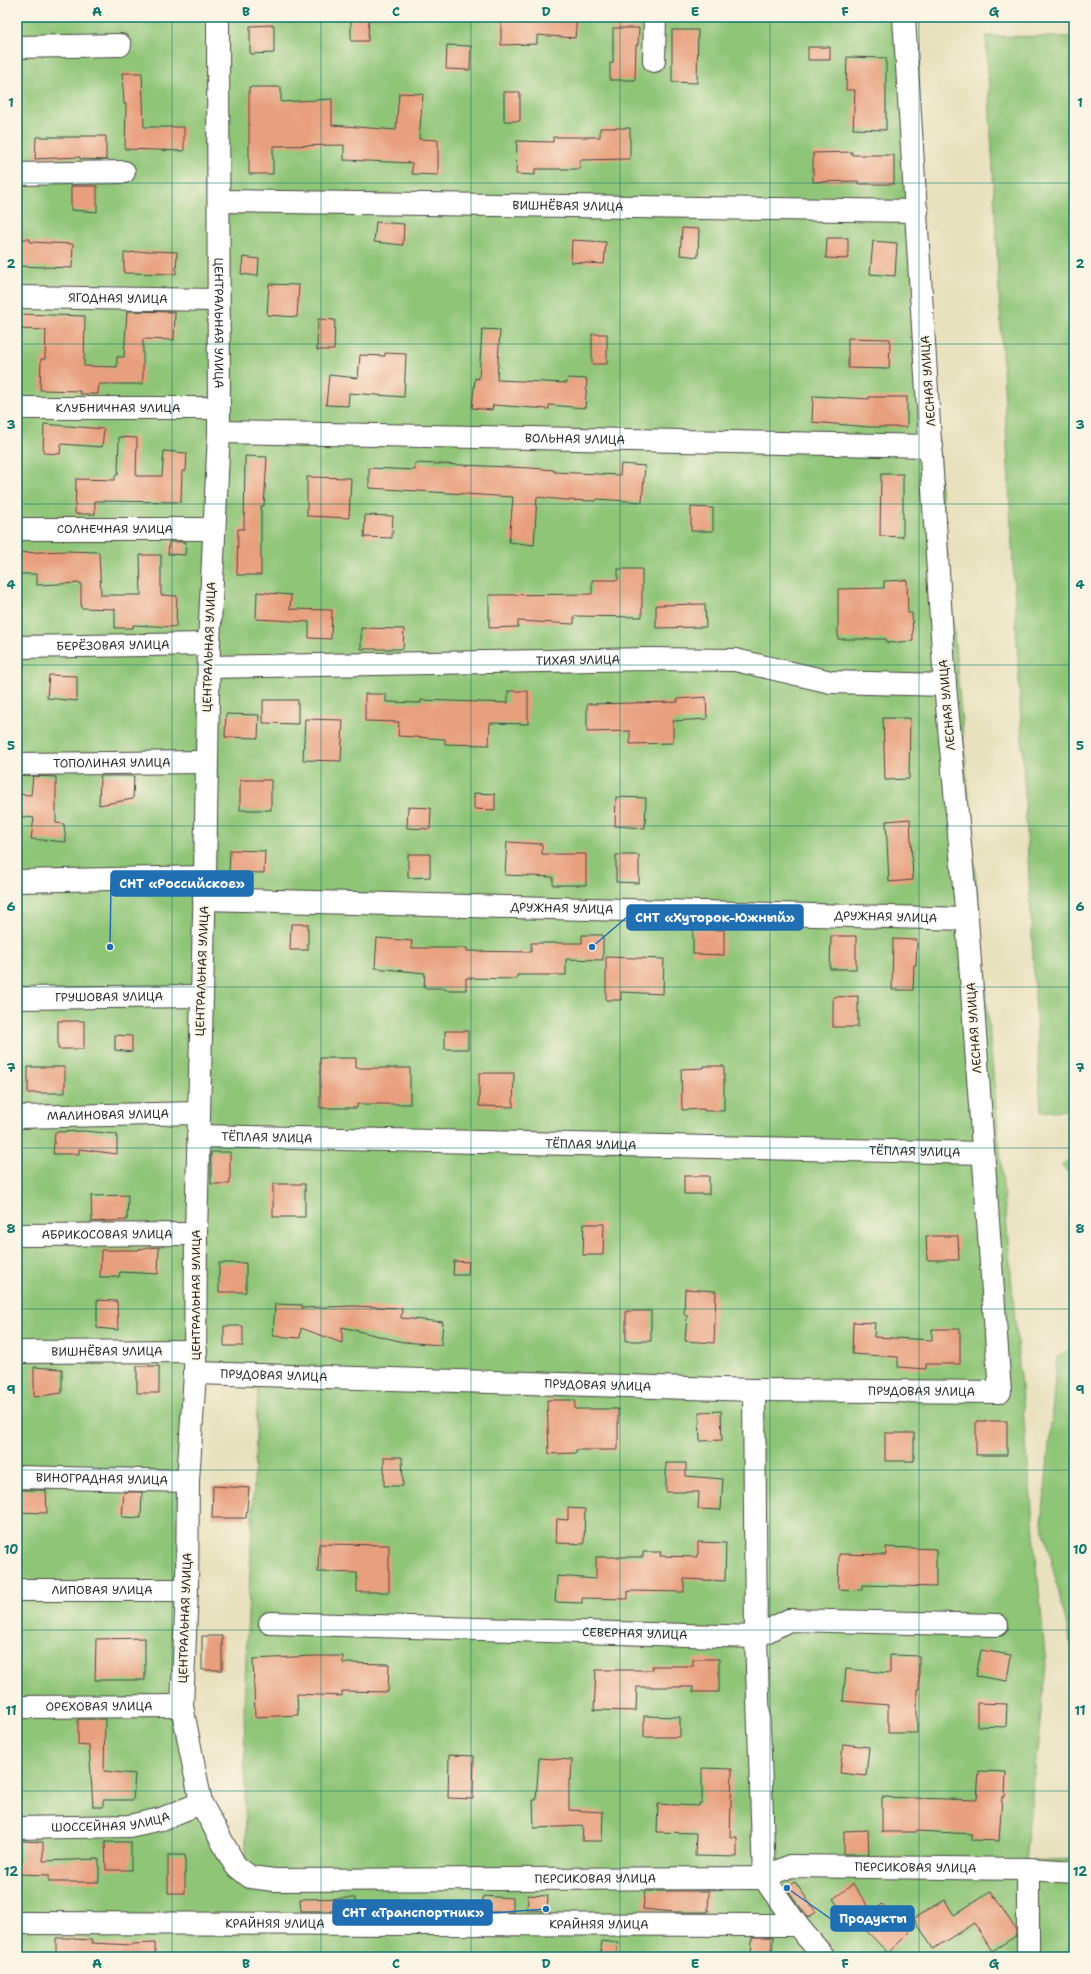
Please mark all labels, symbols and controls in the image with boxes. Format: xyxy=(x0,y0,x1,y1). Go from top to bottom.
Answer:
text: A xyxy=(92,3,102,20)
text: B xyxy=(242,3,250,20)
text: C xyxy=(392,3,400,20)
text: D xyxy=(541,3,551,20)
text: E xyxy=(691,3,700,20)
text: F xyxy=(841,3,849,20)
text: G xyxy=(989,3,1000,20)
text: 1 xyxy=(8,94,14,111)
text: 1 xyxy=(1077,94,1083,111)
street label: ВИШНЁВАЯ УЛИЦА xyxy=(512,197,624,215)
text: 2 xyxy=(6,255,16,272)
text: 2 xyxy=(1075,255,1085,272)
street label: ЦЕНТРАЛЬНАЯ УЛИЦА xyxy=(211,258,227,389)
street label: ЯГОДНАЯ УЛИЦА xyxy=(68,290,168,307)
street label: ЛЕСНАЯ УЛИЦА xyxy=(917,335,939,427)
street label: КЛУБНИЧНАЯ УЛИЦА xyxy=(55,400,181,416)
text: 3 xyxy=(6,416,16,433)
text: 3 xyxy=(1075,416,1085,433)
street label: ВОЛЬНАЯ УЛИЦА xyxy=(525,430,626,448)
street label: СОЛНЕЧНАЯ УЛИЦА xyxy=(57,521,173,537)
text: 4 xyxy=(6,576,16,593)
text: 4 xyxy=(1075,576,1085,593)
street label: ЦЕНТРАЛЬНАЯ УЛИЦА xyxy=(199,581,219,713)
street label: БЕРЁЗОВАЯ УЛИЦА xyxy=(56,637,170,654)
street label: ТИХАЯ УЛИЦА xyxy=(536,652,620,669)
street label: ЛЕСНАЯ УЛИЦА xyxy=(935,658,959,751)
text: 5 xyxy=(7,737,15,754)
text: 5 xyxy=(1076,737,1084,754)
street label: ТОПОЛИНАЯ УЛИЦА xyxy=(53,754,171,772)
callout: СНТ «Российское» xyxy=(111,871,253,896)
text: СНТ «Российское» xyxy=(119,875,245,892)
text: 6 xyxy=(6,898,16,915)
text: 6 xyxy=(1075,898,1085,915)
street label: ДРУЖНАЯ УЛИЦА xyxy=(510,899,614,918)
street label: ЦЕНТРАЛЬНАЯ УЛИЦА xyxy=(192,905,212,1037)
callout: СНТ «Хуторок-Южный» xyxy=(627,905,803,930)
street label: ДРУЖНАЯ УЛИЦА xyxy=(834,908,938,926)
text: СНТ «Хуторок-Южный» xyxy=(635,909,795,926)
street label: ЛЕСНАЯ УЛИЦА xyxy=(963,982,985,1074)
street label: ГРУШОВАЯ УЛИЦА xyxy=(55,988,164,1006)
text: 7 xyxy=(6,1059,16,1076)
text: 7 xyxy=(1075,1059,1085,1076)
street label: МАЛИНОВАЯ УЛИЦА xyxy=(47,1106,170,1124)
street label: ТЁПЛАЯ УЛИЦА xyxy=(221,1129,313,1146)
street label: ТЁПЛАЯ УЛИЦА xyxy=(545,1136,637,1154)
street label: ТЁПЛАЯ УЛИЦА xyxy=(869,1143,961,1161)
text: 8 xyxy=(6,1220,16,1237)
text: 8 xyxy=(1075,1220,1085,1237)
street label: АБРИКОСОВАЯ УЛИЦА xyxy=(41,1226,173,1243)
street label: ЦЕНТРАЛЬНАЯ УЛИЦА xyxy=(188,1229,204,1360)
street label: ВИШНЁВАЯ УЛИЦА xyxy=(51,1343,163,1360)
street label: ПРУДОВАЯ УЛИЦА xyxy=(220,1366,328,1385)
street label: ПРУДОВАЯ УЛИЦА xyxy=(544,1376,652,1395)
text: 9 xyxy=(6,1381,16,1398)
text: 9 xyxy=(1075,1381,1085,1398)
street label: ПРУДОВАЯ УЛИЦА xyxy=(868,1383,976,1400)
street label: ВИНОГРАДНАЯ УЛИЦА xyxy=(36,1469,169,1489)
text: 10 xyxy=(4,1541,18,1558)
text: 10 xyxy=(1073,1541,1087,1558)
street label: ЦЕНТРАЛЬНАЯ УЛИЦА xyxy=(175,1552,195,1684)
street label: ЛИПОВАЯ УЛИЦА xyxy=(51,1582,153,1598)
street label: СЕВЕРНАЯ УЛИЦА xyxy=(582,1624,688,1643)
street label: ОРЕХОВАЯ УЛИЦА xyxy=(45,1698,153,1715)
text: 11 xyxy=(5,1702,17,1719)
text: 11 xyxy=(1074,1702,1086,1719)
street label: ШОССЕЙНАЯ УЛИЦА xyxy=(51,1808,173,1835)
street label: ПЕРСИКОВАЯ УЛИЦА xyxy=(855,1859,977,1876)
text: 12 xyxy=(4,1863,18,1880)
text: 12 xyxy=(1073,1863,1087,1880)
street label: ПЕРСИКОВАЯ УЛИЦА xyxy=(534,1870,657,1887)
callout: СНТ «Транспортник» xyxy=(333,1900,492,1925)
text: СНТ «Транспортник» xyxy=(342,1904,484,1921)
callout: Продукты xyxy=(831,1906,914,1931)
text: Продукты xyxy=(839,1910,907,1927)
street label: КРАЙНЯЯ УЛИЦА xyxy=(225,1916,325,1932)
street label: КРАЙНЯЯ УЛИЦА xyxy=(549,1916,649,1933)
text: A xyxy=(92,1955,102,1972)
text: B xyxy=(242,1955,250,1972)
text: C xyxy=(392,1955,400,1972)
text: D xyxy=(541,1955,551,1972)
text: E xyxy=(691,1955,700,1972)
text: F xyxy=(841,1955,849,1972)
text: G xyxy=(989,1955,1000,1972)

